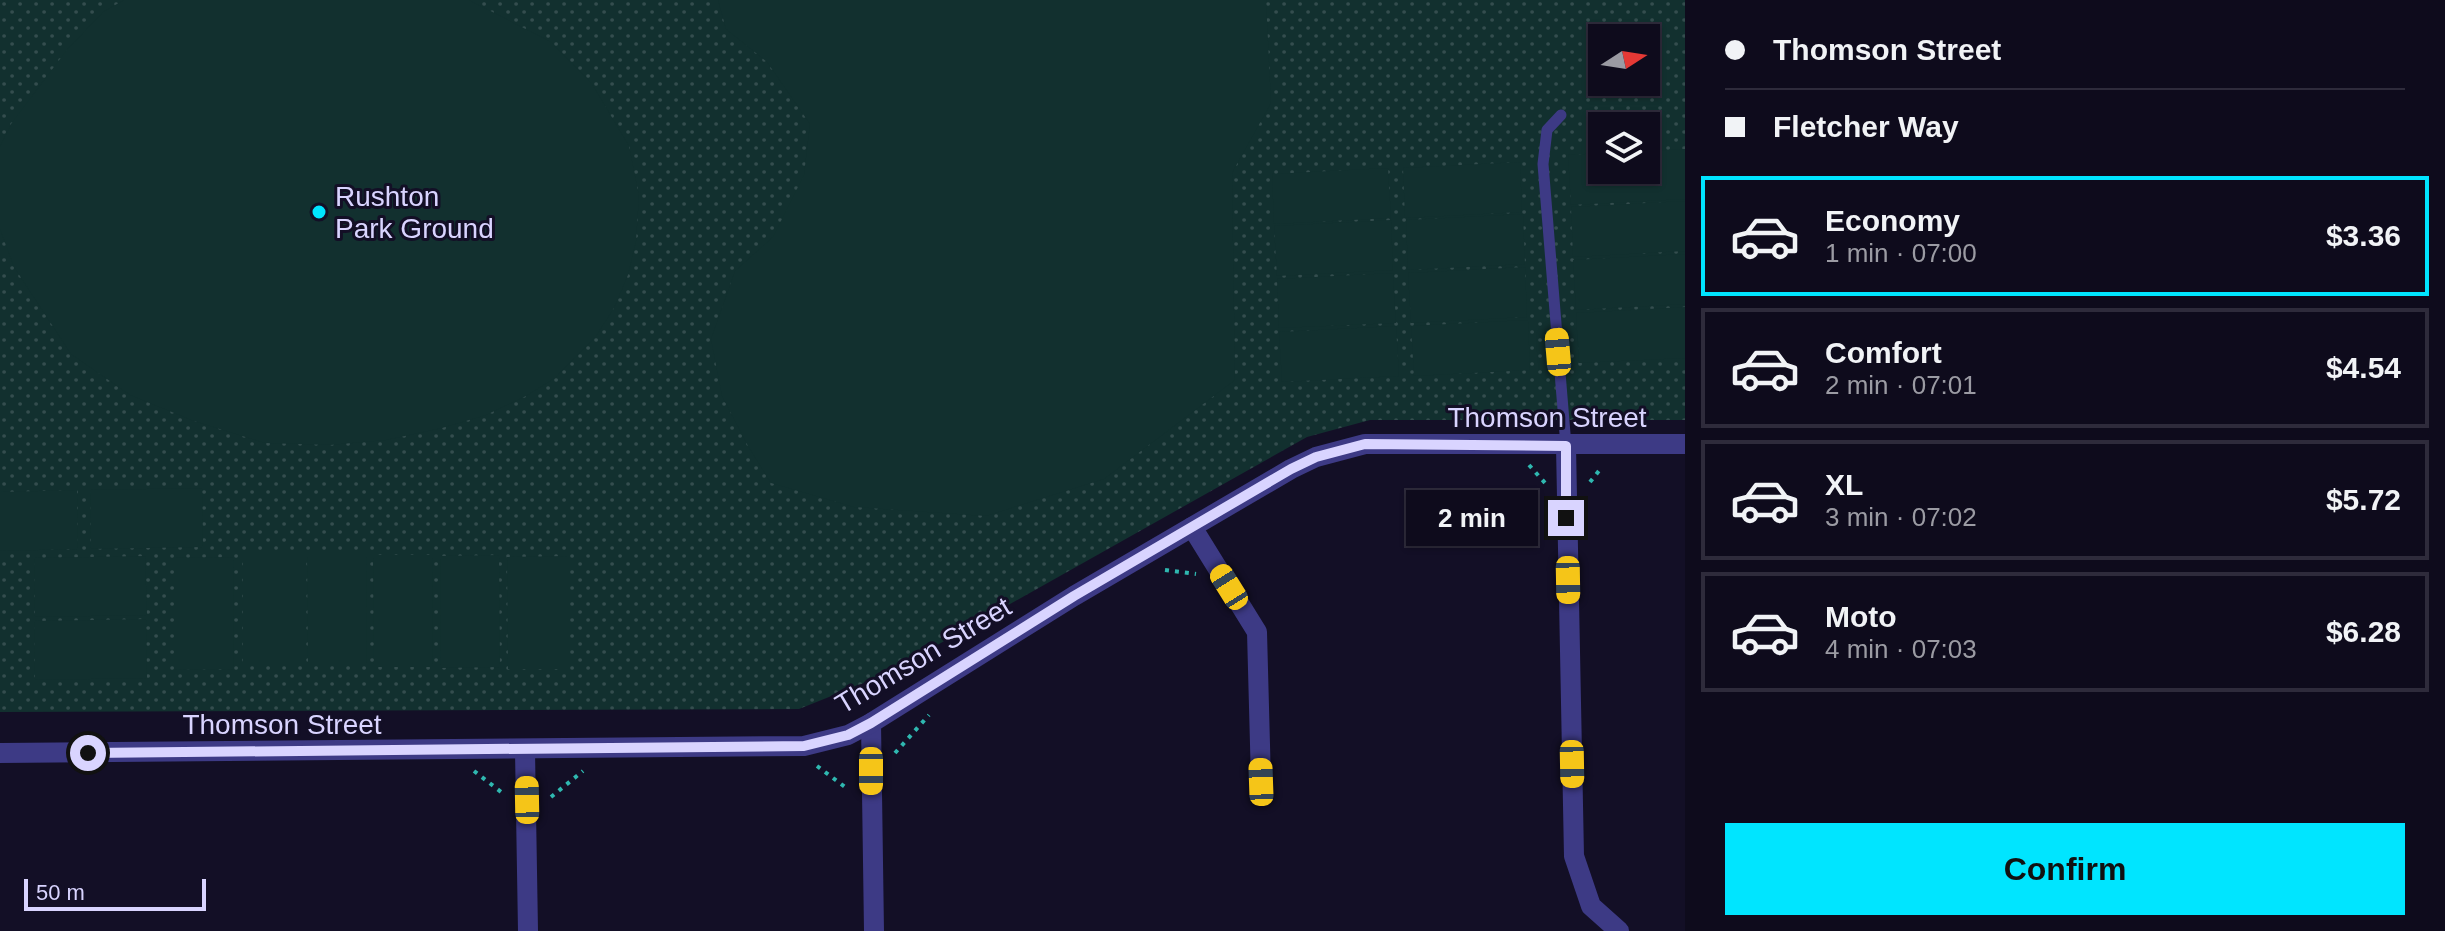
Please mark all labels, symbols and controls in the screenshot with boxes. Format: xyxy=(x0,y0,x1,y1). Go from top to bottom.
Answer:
north arrow xyxy=(1588,24,1660,96)
map controls xyxy=(1588,24,1660,184)
text: Thomson Street xyxy=(1773,33,2001,66)
text: Fletcher Way xyxy=(1773,110,1959,143)
button: layers xyxy=(1588,112,1660,184)
place label: Rushton Park Ground xyxy=(335,181,494,244)
icon: car xyxy=(1729,200,1801,272)
marker: Rushton Park Ground xyxy=(310,203,328,221)
text: Economy xyxy=(1825,204,1960,237)
text: $3.36 xyxy=(2326,219,2401,252)
text: 1 min · 07:00 xyxy=(1825,238,1977,268)
car xyxy=(1544,327,1572,377)
icon: car xyxy=(1729,332,1801,404)
text: Comfort xyxy=(1825,336,1942,369)
text: $4.54 xyxy=(2326,351,2401,384)
text: 2 min · 07:01 xyxy=(1825,370,1977,400)
street label: Thomson Street xyxy=(1447,402,1647,433)
icon: car xyxy=(1729,464,1801,536)
text: XL xyxy=(1825,468,1863,501)
text: $5.72 xyxy=(2326,483,2401,516)
callout: 2 min xyxy=(1406,490,1538,546)
route end xyxy=(1548,500,1584,536)
text: 3 min · 07:02 xyxy=(1825,502,1977,532)
text: 2 min xyxy=(1438,503,1506,533)
car xyxy=(1556,556,1580,604)
car xyxy=(1206,560,1252,614)
street label: Thomson Street xyxy=(830,591,1017,720)
icon: car xyxy=(1729,596,1801,668)
text: Moto xyxy=(1825,600,1897,633)
text: $6.28 xyxy=(2326,615,2401,648)
text: 4 min · 07:03 xyxy=(1825,634,1977,664)
street label: Thomson Street xyxy=(182,709,382,740)
route start xyxy=(70,735,106,771)
car xyxy=(1560,740,1584,788)
car xyxy=(859,747,883,795)
car xyxy=(1248,758,1274,806)
car xyxy=(515,776,539,824)
button: Confirm xyxy=(1725,823,2405,915)
scale bar xyxy=(24,875,206,911)
text: 50 m xyxy=(36,880,85,905)

